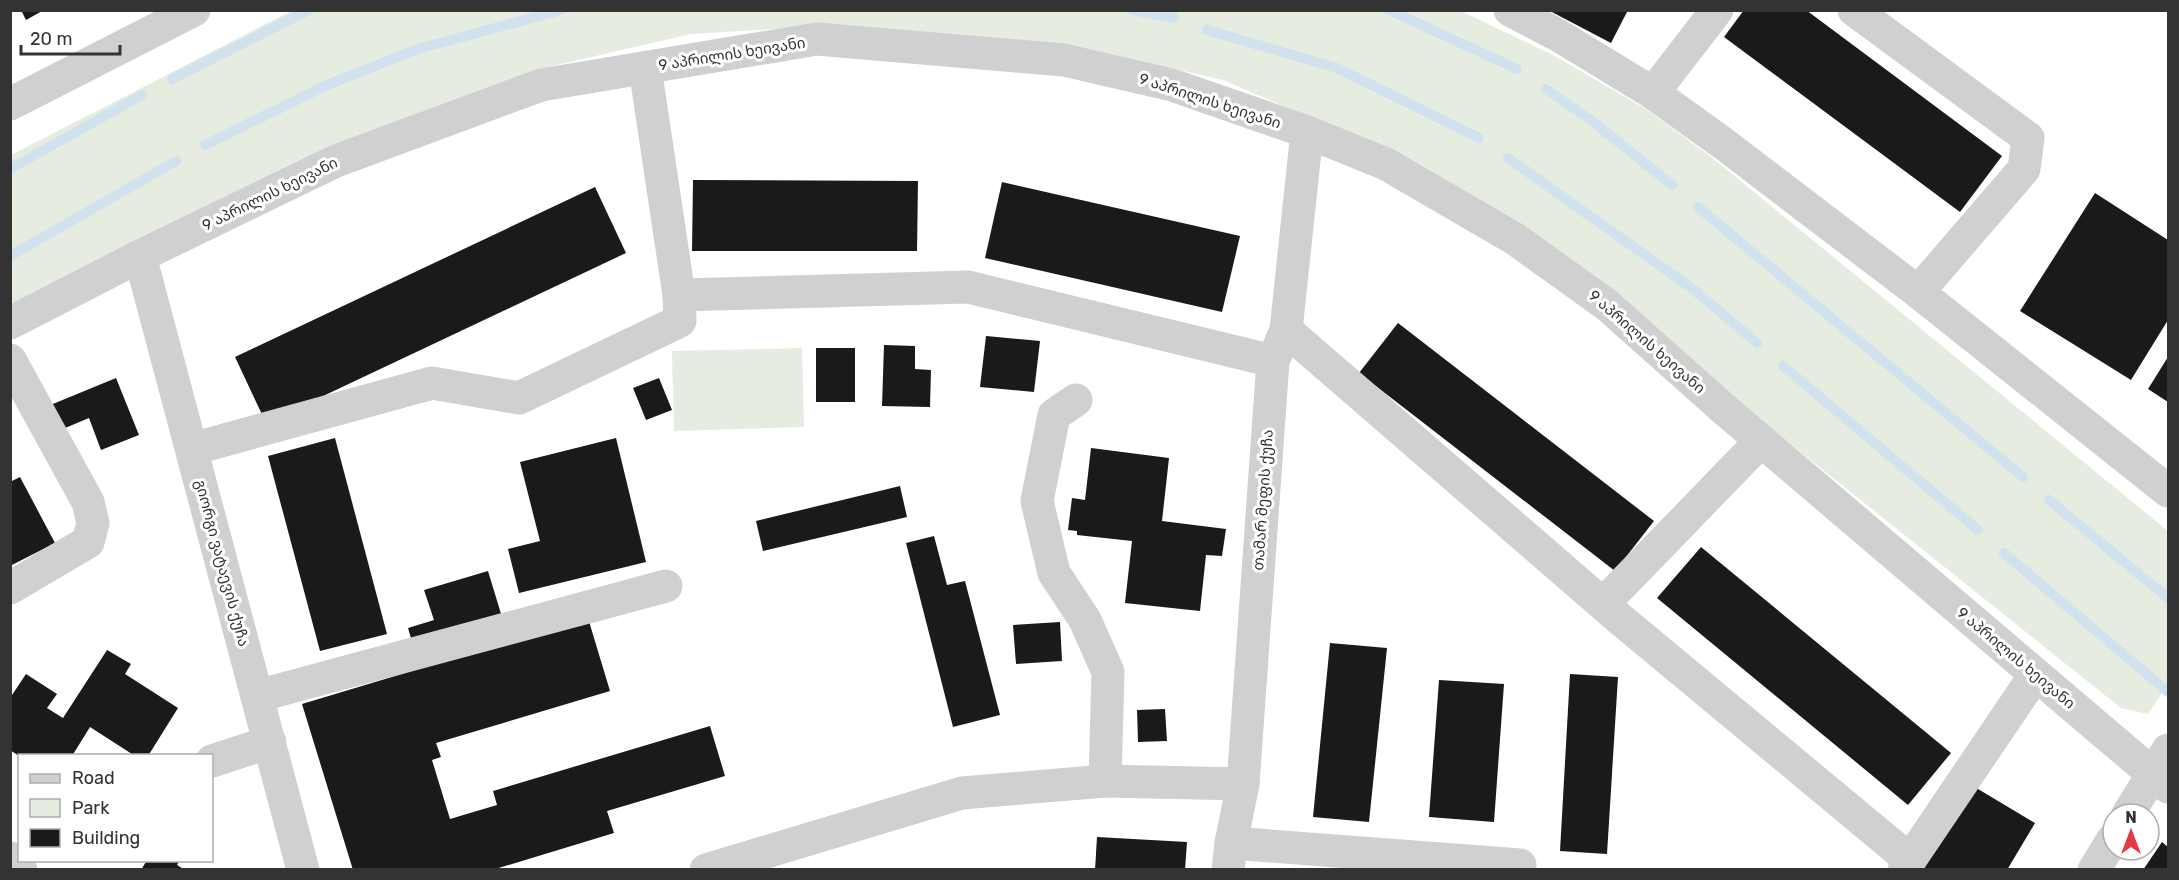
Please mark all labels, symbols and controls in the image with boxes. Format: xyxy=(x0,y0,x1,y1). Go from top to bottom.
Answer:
scale bar xyxy=(21,18,120,56)
text: 20 m xyxy=(30,28,72,50)
street label: 9 აპრილის ხეივანი xyxy=(657,34,807,74)
street label: 9 აპრილის ხეივანი xyxy=(1137,70,1283,132)
street label: 9 აპრილის ხეივანი xyxy=(199,153,341,235)
street label: 9 აპრილის ხეივანი xyxy=(1585,287,1709,397)
street label: თამარ მეფის ქუჩა xyxy=(1249,429,1277,571)
street label: გიორგი ვატაევის ქუჩა xyxy=(191,478,253,648)
street label: 9 აპრილის ხეივანი xyxy=(1953,603,2079,713)
legend xyxy=(18,754,213,862)
text: Road xyxy=(72,767,115,789)
text: Park xyxy=(72,797,110,819)
north arrow xyxy=(2101,802,2161,862)
text: N xyxy=(2125,808,2137,827)
text: Building xyxy=(72,827,140,849)

